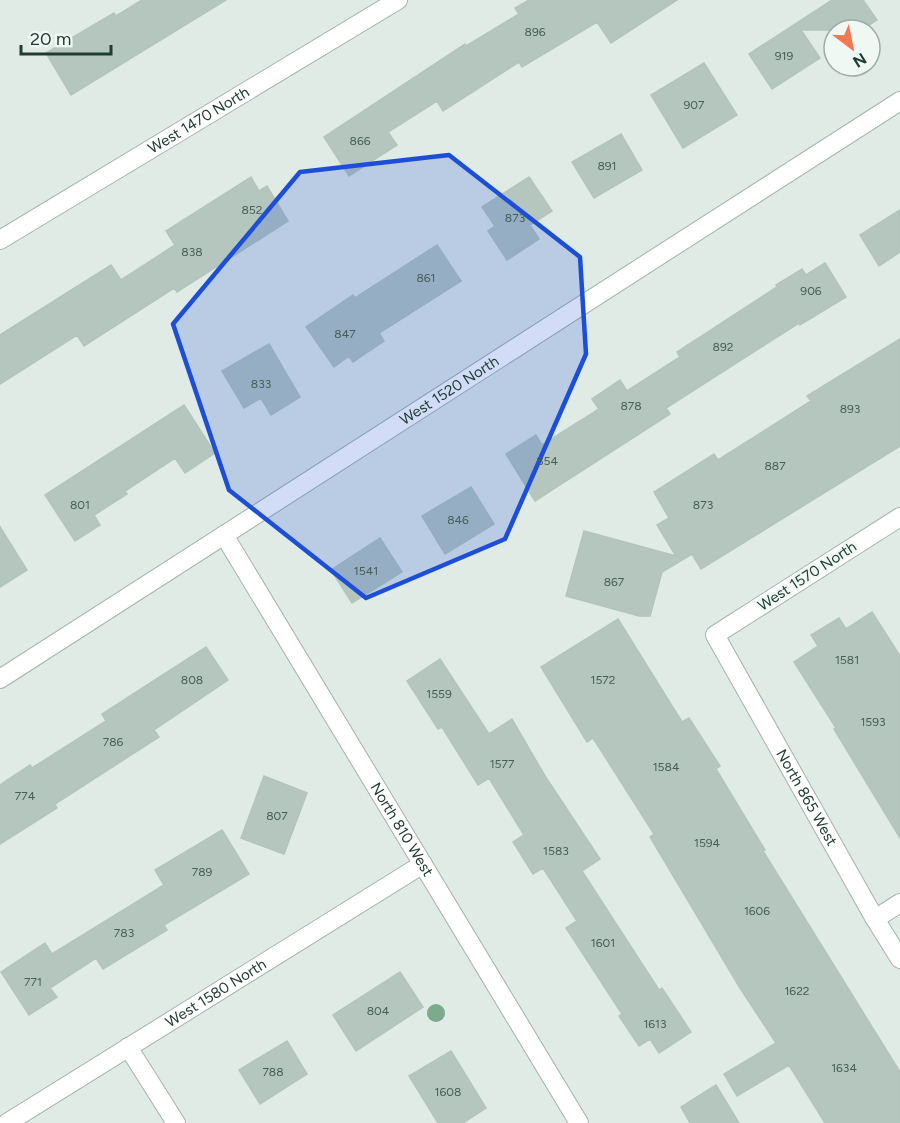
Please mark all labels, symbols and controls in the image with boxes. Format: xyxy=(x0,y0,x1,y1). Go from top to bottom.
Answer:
scale bar xyxy=(21,18,111,56)
north arrow xyxy=(822,18,882,78)
house number: 896 xyxy=(525,25,546,39)
text: 20 m xyxy=(30,28,71,50)
house number: 919 xyxy=(775,49,793,63)
text: N xyxy=(849,49,870,72)
street label: West 1470 North xyxy=(145,83,252,158)
house number: 907 xyxy=(684,98,705,112)
house number: 866 xyxy=(350,134,371,148)
house number: 891 xyxy=(597,159,617,173)
house number: 852 xyxy=(242,203,262,217)
house number: 873 xyxy=(505,211,525,225)
house number: 838 xyxy=(181,245,203,259)
house number: 861 xyxy=(416,271,436,285)
house number: 906 xyxy=(800,284,822,298)
house number: 847 xyxy=(334,327,356,341)
house number: 892 xyxy=(713,340,733,354)
street label: West 1520 North xyxy=(396,352,502,429)
house number: 833 xyxy=(251,377,271,391)
house number: 878 xyxy=(620,399,642,413)
house number: 893 xyxy=(840,402,860,416)
house number: 854 xyxy=(536,454,558,468)
house number: 887 xyxy=(764,459,786,473)
house number: 801 xyxy=(70,498,90,512)
house number: 873 xyxy=(693,498,713,512)
house number: 846 xyxy=(447,513,469,527)
street label: West 1570 North xyxy=(754,537,860,615)
house number: 1541 xyxy=(354,564,378,578)
house number: 867 xyxy=(604,575,625,589)
house number: 1581 xyxy=(835,653,859,667)
house number: 808 xyxy=(181,673,203,687)
house number: 1572 xyxy=(590,673,616,687)
house number: 1559 xyxy=(426,687,452,701)
house number: 1593 xyxy=(860,715,886,729)
house number: 786 xyxy=(103,735,124,749)
street label: North 865 West xyxy=(772,746,841,849)
house number: 1577 xyxy=(490,757,515,771)
house number: 1584 xyxy=(653,760,680,774)
street label: North 810 West xyxy=(367,779,437,880)
house number: 774 xyxy=(15,789,36,803)
house number: 807 xyxy=(266,809,288,823)
house number: 1594 xyxy=(694,836,721,850)
house number: 1583 xyxy=(543,844,569,858)
house number: 789 xyxy=(192,865,213,879)
house number: 1606 xyxy=(744,904,770,918)
house number: 783 xyxy=(114,926,134,940)
house number: 1601 xyxy=(591,936,615,950)
street label: West 1580 North xyxy=(162,955,270,1031)
house number: 771 xyxy=(24,975,42,989)
house number: 1622 xyxy=(784,984,810,998)
house number: 804 xyxy=(367,1004,390,1018)
house number: 1613 xyxy=(643,1017,667,1031)
house number: 1634 xyxy=(831,1061,857,1075)
house number: 788 xyxy=(262,1065,284,1079)
house number: 1608 xyxy=(435,1085,461,1099)

